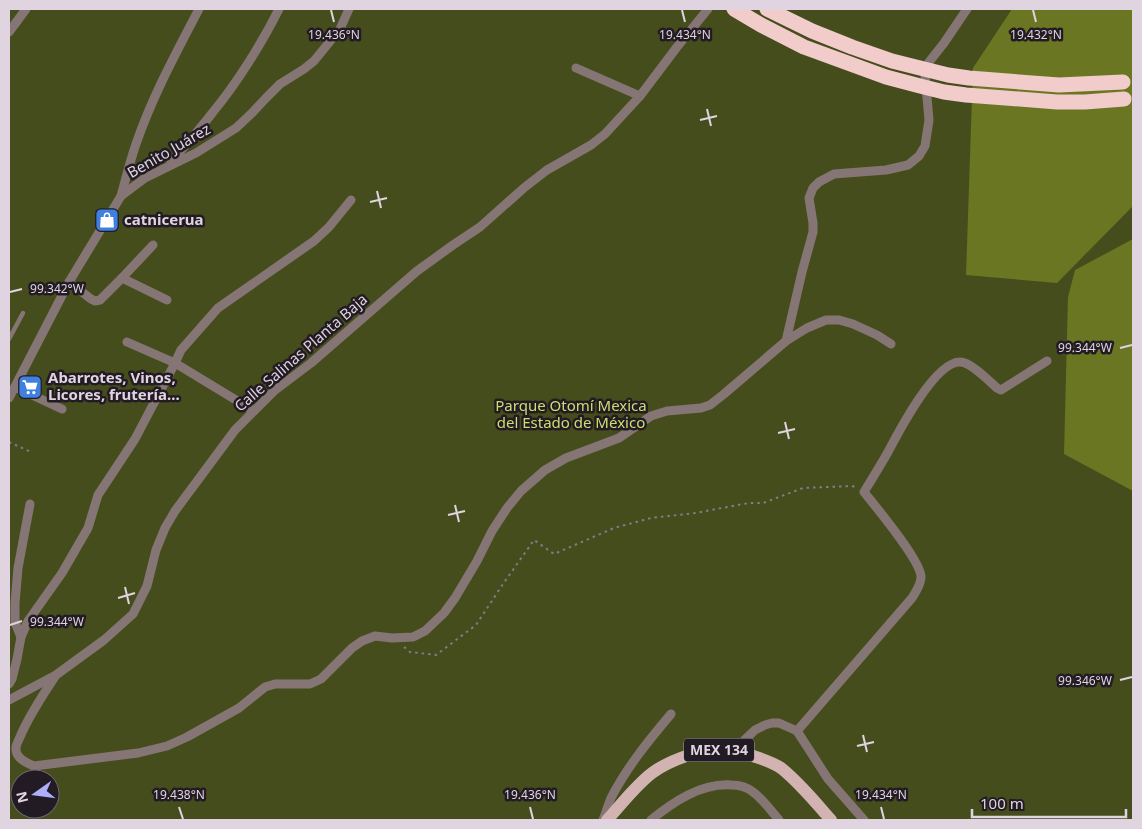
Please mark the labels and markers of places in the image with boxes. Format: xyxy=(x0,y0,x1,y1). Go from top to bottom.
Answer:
shop icon: catnicerua xyxy=(94,207,120,233)
place label: catnicerua xyxy=(124,209,204,229)
place label: Abarrotes, Vinos, Licores, frutería... xyxy=(48,367,180,404)
supermarket icon: Abarrotes, Vinos, Licores, frutería... xyxy=(17,374,43,400)

